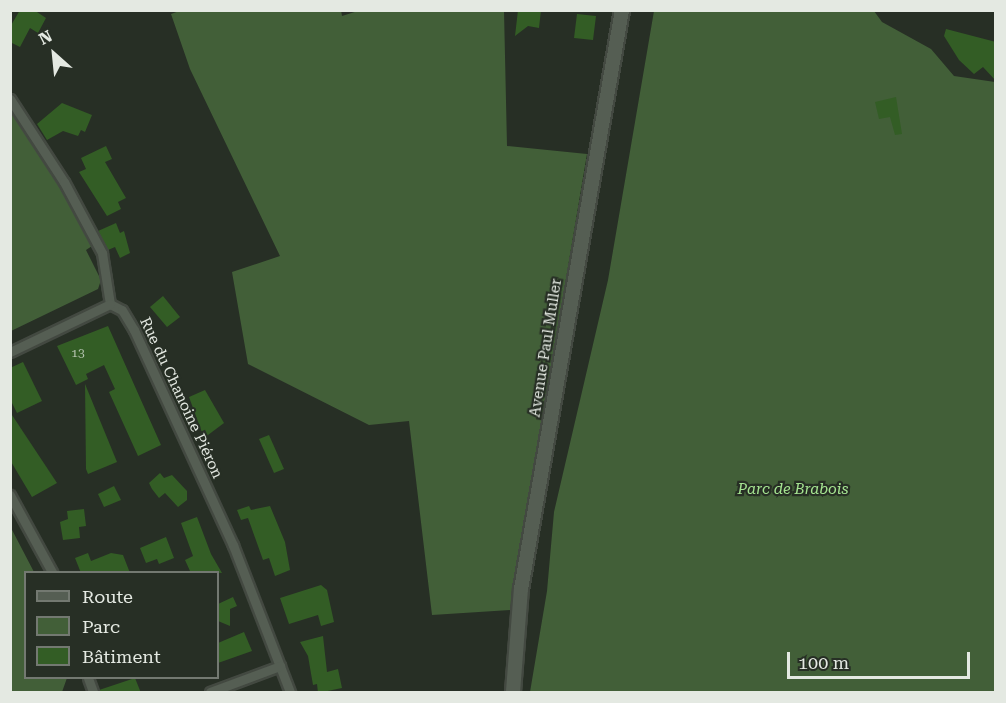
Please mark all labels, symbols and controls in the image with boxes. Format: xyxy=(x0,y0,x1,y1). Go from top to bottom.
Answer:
north arrow xyxy=(24,24,84,84)
text: N xyxy=(36,26,55,49)
street label: Avenue Paul Muller xyxy=(526,278,566,418)
street label: Rue du Chanoine Piéron xyxy=(136,315,226,481)
house number: 13 xyxy=(71,347,85,361)
park label: Parc de Brabois xyxy=(738,481,848,499)
legend xyxy=(24,571,219,679)
text: Route xyxy=(82,586,133,607)
text: Parc xyxy=(82,616,120,637)
scale bar xyxy=(790,640,973,678)
text: Bâtiment xyxy=(82,646,161,667)
text: 100 m xyxy=(798,652,849,673)

